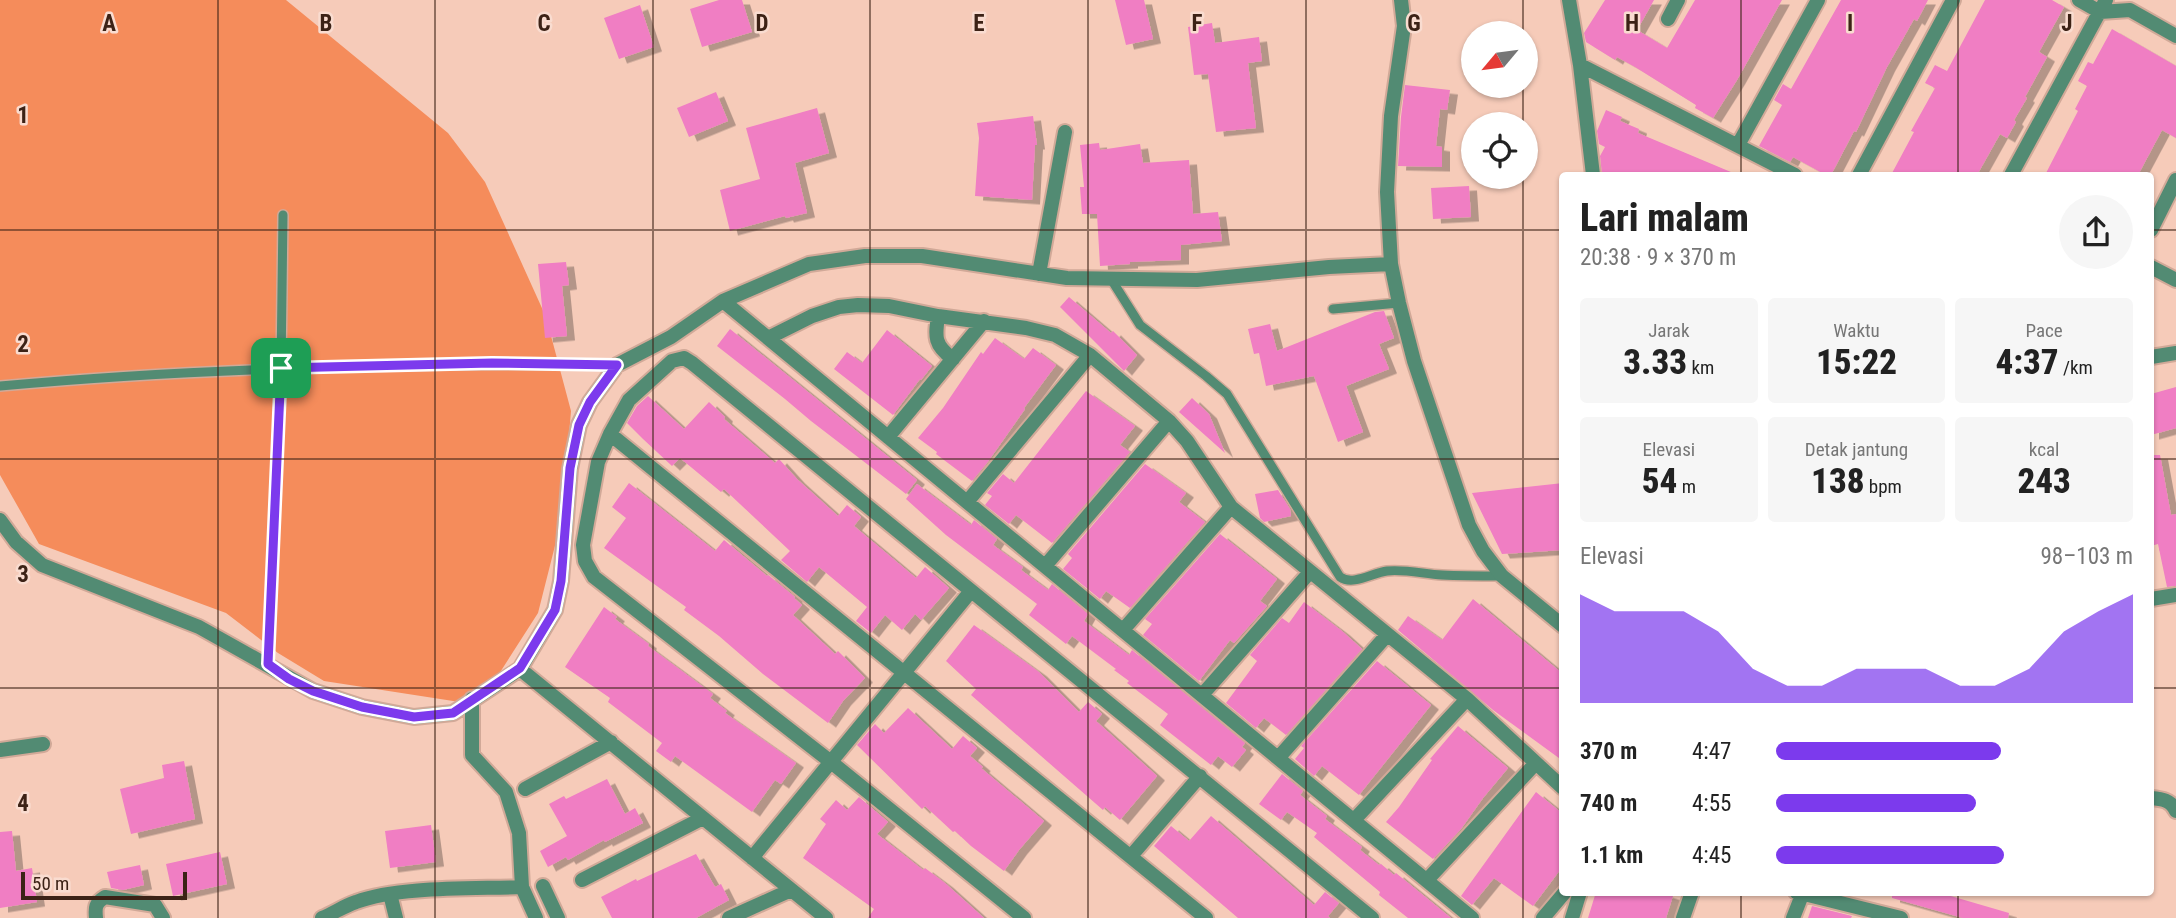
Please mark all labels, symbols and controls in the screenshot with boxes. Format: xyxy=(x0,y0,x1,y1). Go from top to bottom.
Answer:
text: A xyxy=(102,10,116,37)
text: B xyxy=(320,10,332,37)
text: C xyxy=(537,10,551,37)
text: D xyxy=(756,10,769,37)
text: E xyxy=(973,10,985,37)
text: F xyxy=(1192,10,1203,37)
text: G xyxy=(1407,10,1421,37)
text: H xyxy=(1625,10,1639,37)
text: I xyxy=(1847,10,1853,37)
text: J xyxy=(2061,10,2073,37)
north arrow xyxy=(1461,21,1538,98)
map controls xyxy=(1461,21,1538,189)
text: 1 xyxy=(17,102,29,129)
button: locate xyxy=(1461,112,1538,189)
button: share xyxy=(2059,195,2133,269)
text: Lari malam xyxy=(1580,196,1749,240)
text: 20:38 · 9 × 370 m xyxy=(1580,244,1736,271)
text: Jarak xyxy=(1648,319,1690,342)
text: Waktu xyxy=(1833,319,1880,342)
text: Pace xyxy=(2026,319,2063,342)
text: 2 xyxy=(17,331,29,358)
pin xyxy=(251,338,311,398)
text: 3.33 xyxy=(1623,342,1687,383)
text: 15:22 xyxy=(1816,342,1897,383)
text: 4:37 xyxy=(1995,342,2059,383)
icon: arrive xyxy=(262,349,300,387)
text: km xyxy=(1687,356,1714,379)
text: /km xyxy=(2059,356,2093,379)
text: Elevasi xyxy=(1642,438,1695,461)
text: Detak jantung xyxy=(1805,438,1908,461)
text: kcal xyxy=(2029,438,2059,461)
text: 54 xyxy=(1642,461,1677,502)
text: 138 xyxy=(1811,461,1864,502)
text: 243 xyxy=(2017,461,2071,502)
text: m xyxy=(1677,475,1696,498)
text: bpm xyxy=(1864,475,1902,498)
text: Elevasi xyxy=(1580,543,1644,570)
text: 98–103 m xyxy=(2040,543,2133,570)
text: 3 xyxy=(17,561,29,588)
text: 370 m xyxy=(1580,738,1637,765)
text: 4:47 xyxy=(1692,738,1731,765)
text: 4 xyxy=(17,790,29,817)
text: 740 m xyxy=(1580,790,1637,817)
text: 4:55 xyxy=(1692,790,1731,817)
text: 1.1 km xyxy=(1580,842,1643,869)
text: 4:45 xyxy=(1692,842,1731,869)
scale bar xyxy=(21,869,187,901)
text: 50 m xyxy=(32,872,69,895)

